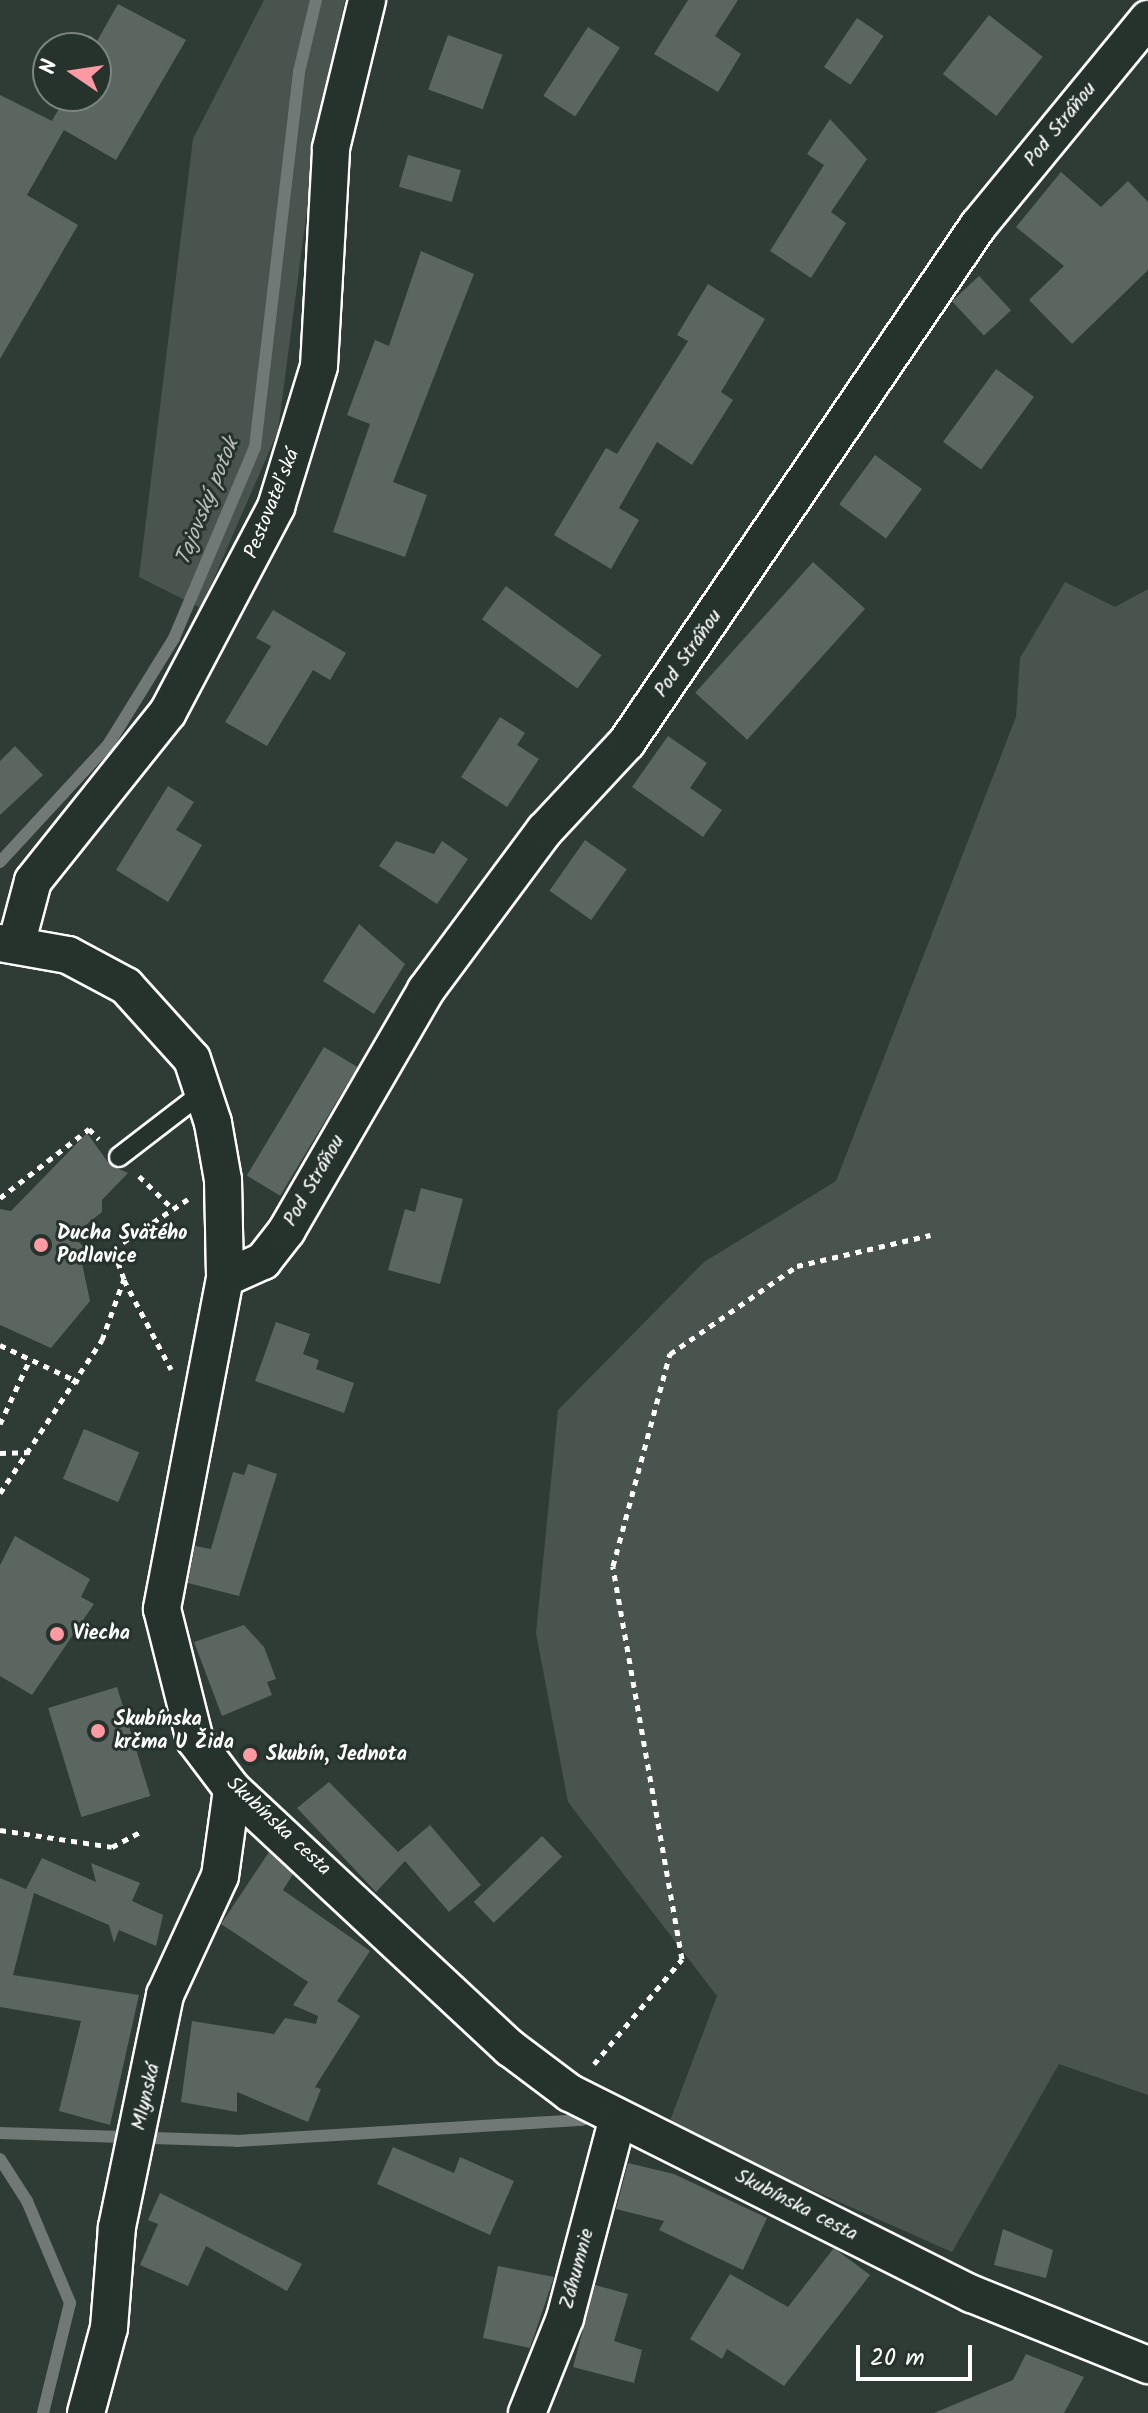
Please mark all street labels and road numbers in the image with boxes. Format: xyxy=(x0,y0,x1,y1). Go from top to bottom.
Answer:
street label: Pod Stráňou xyxy=(1020,78,1102,172)
street label: Pestovateľská xyxy=(240,446,306,562)
street label: Pod Stráňou xyxy=(650,605,728,703)
street label: Pod Stráňou xyxy=(279,1131,351,1231)
street label: Skubínska cesta xyxy=(221,1772,335,1882)
street label: Mlynská xyxy=(128,2061,166,2133)
street label: Skubínska cesta xyxy=(731,2165,861,2247)
street label: Záhumnie xyxy=(556,2226,600,2312)

